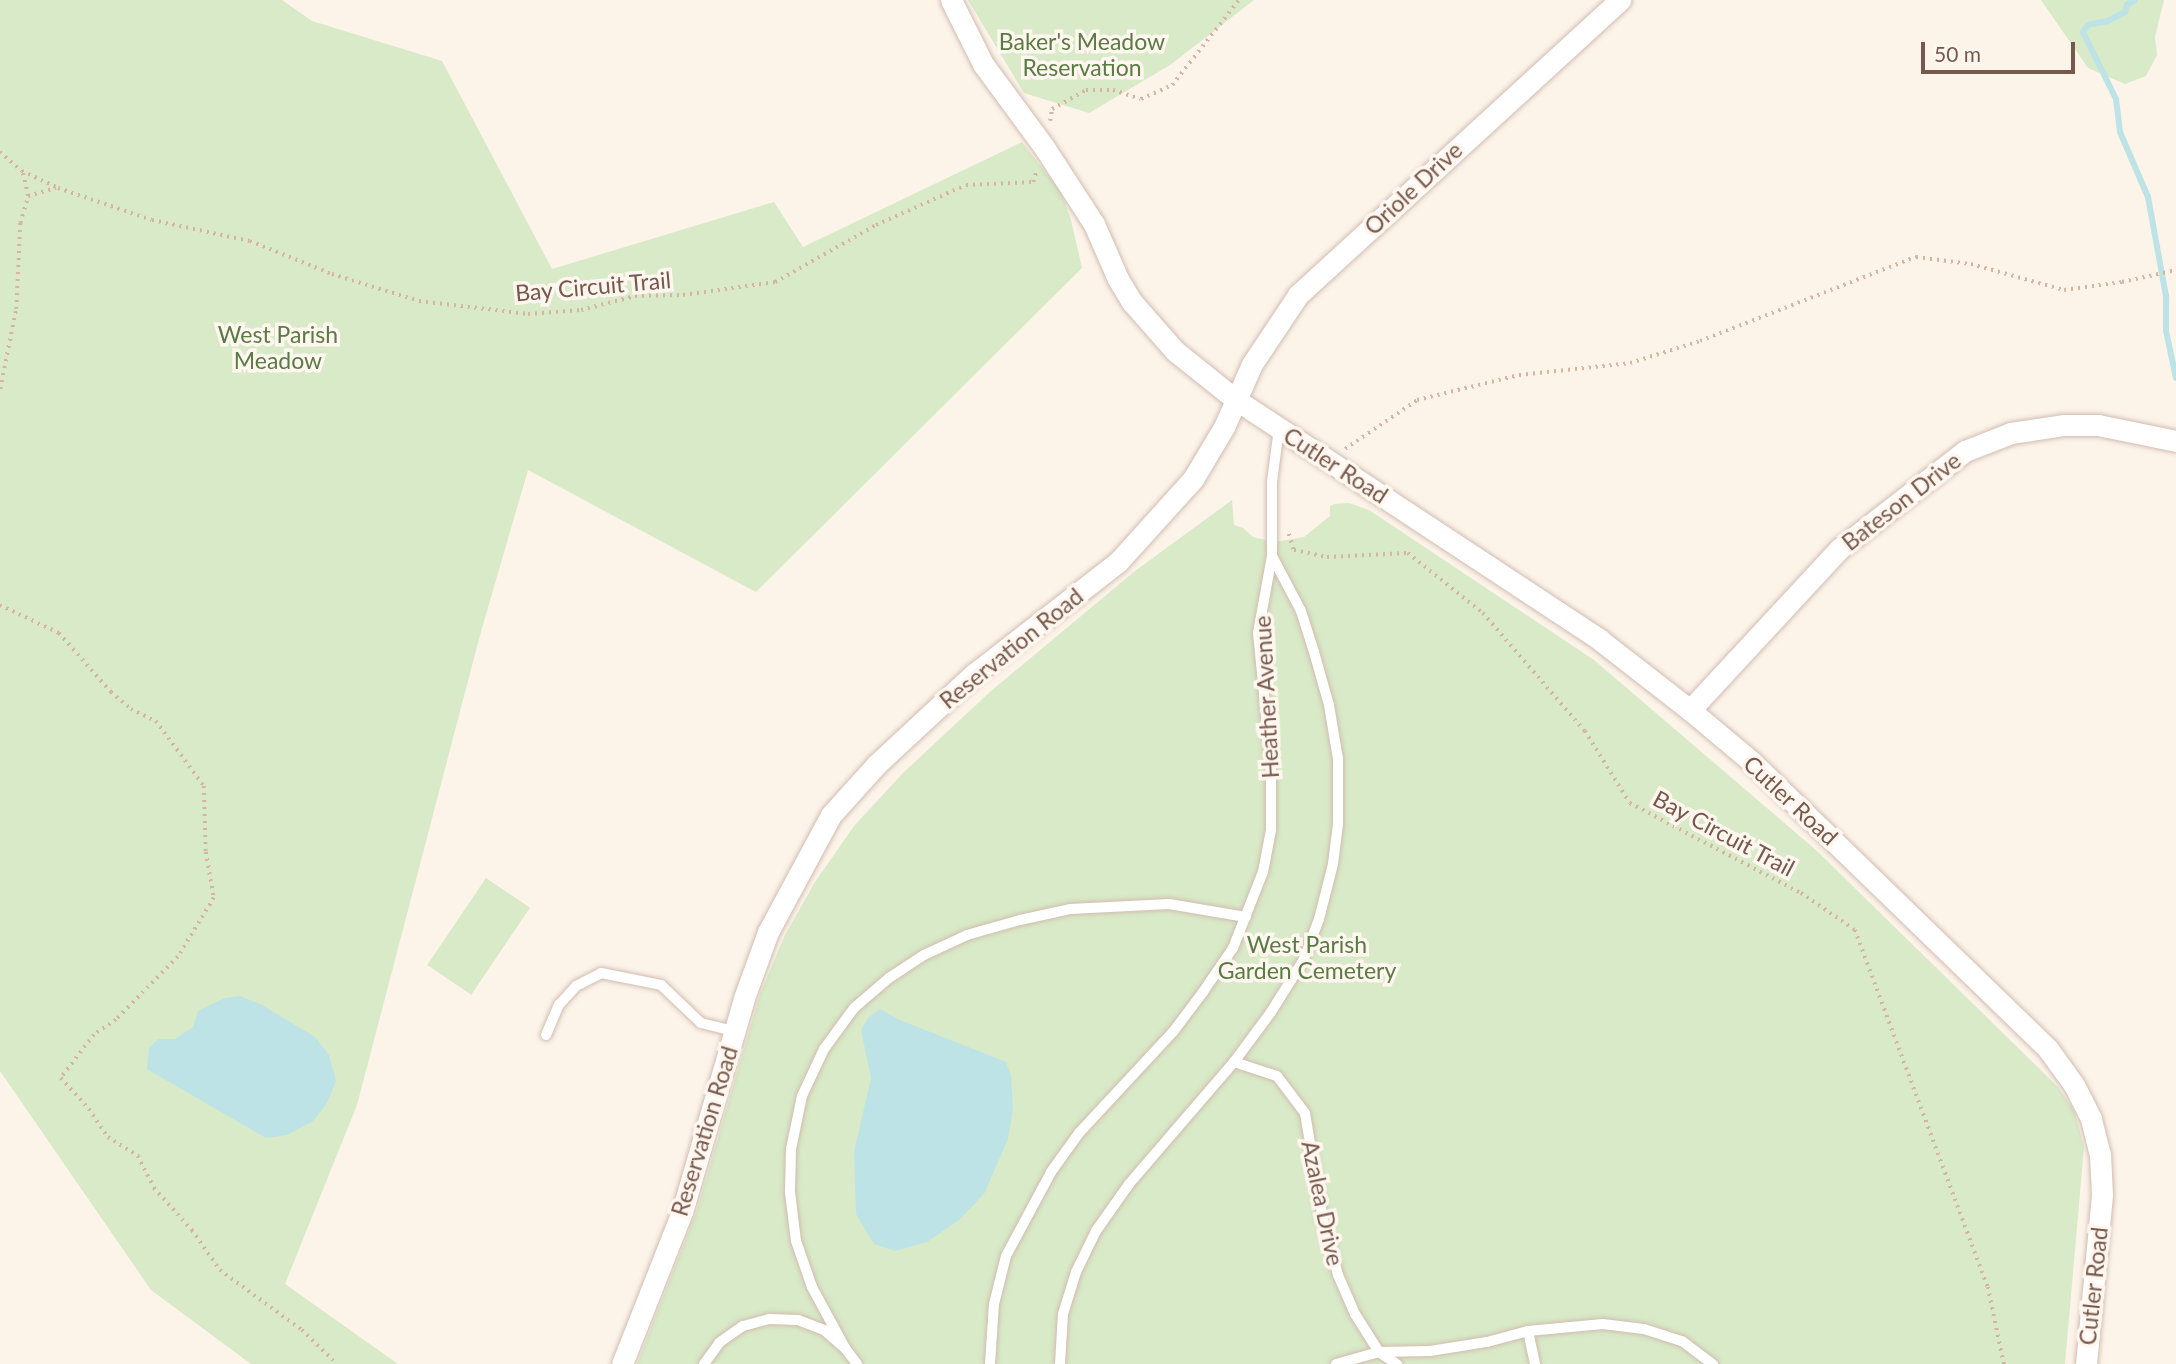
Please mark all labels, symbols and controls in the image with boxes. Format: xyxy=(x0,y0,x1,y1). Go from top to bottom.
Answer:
park label: Baker's Meadow Reservation xyxy=(999,27,1165,81)
scale bar xyxy=(1924,28,2078,72)
text: 50 m xyxy=(1934,41,1981,66)
street label: Oriole Drive xyxy=(1358,136,1468,240)
street label: Bay Circuit Trail xyxy=(513,265,673,307)
park label: West Parish Meadow xyxy=(218,320,338,374)
street label: Cutler Road xyxy=(1279,421,1393,509)
street label: Bateson Drive xyxy=(1836,446,1966,556)
street label: Reservation Road xyxy=(934,582,1088,714)
street label: Heather Avenue xyxy=(1248,614,1284,780)
street label: Cutler Road xyxy=(1738,749,1844,851)
street label: Bay Circuit Trail xyxy=(1648,784,1800,882)
park label: West Parish Garden Cemetery xyxy=(1218,930,1396,984)
street label: Reservation Road xyxy=(665,1043,743,1219)
street label: Azalea Drive xyxy=(1296,1138,1350,1268)
street label: Cutler Road xyxy=(2073,1225,2113,1347)

